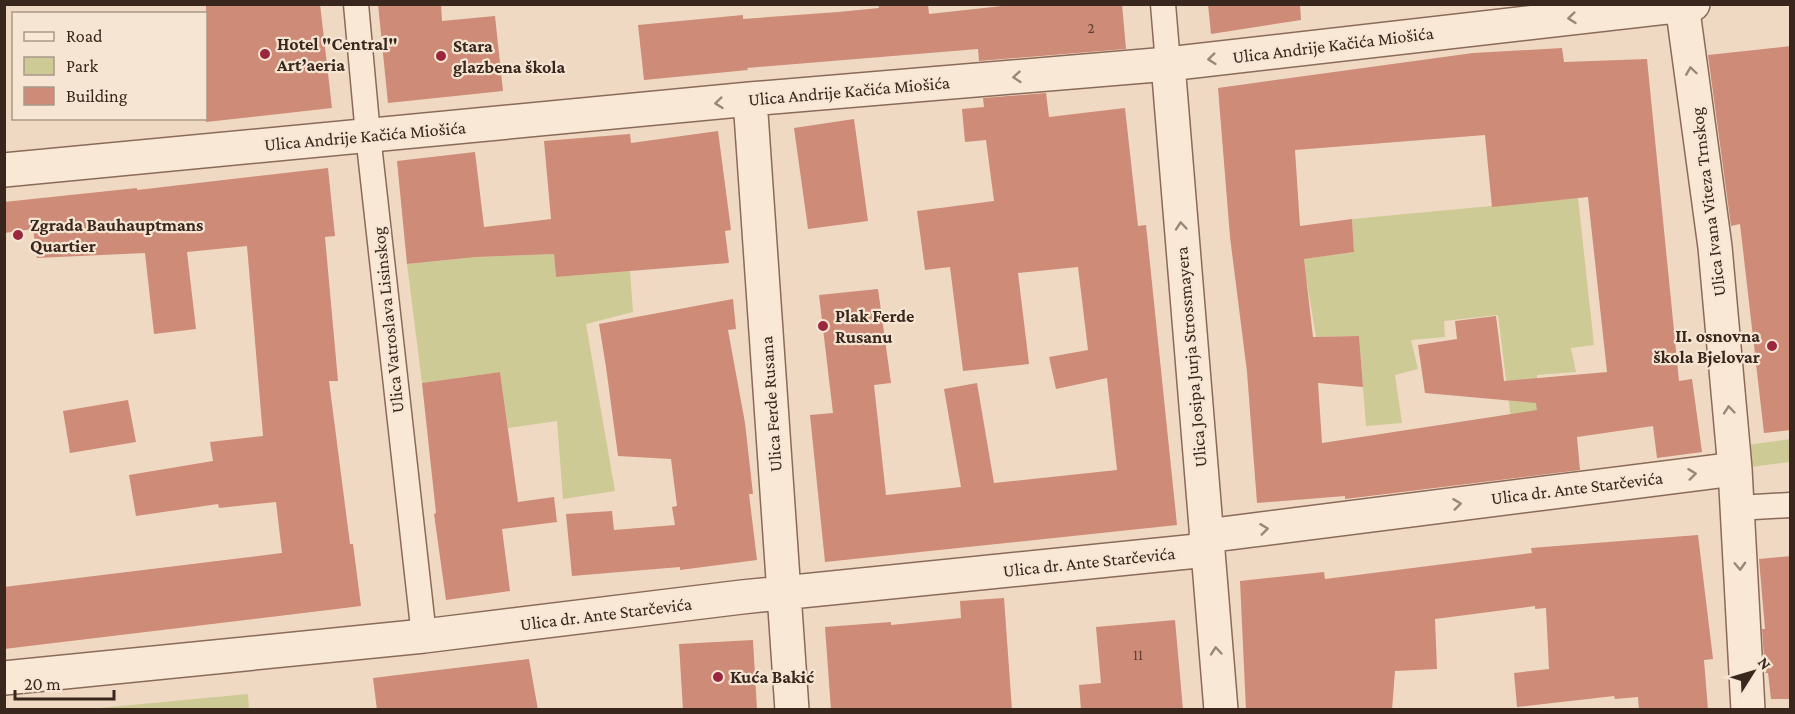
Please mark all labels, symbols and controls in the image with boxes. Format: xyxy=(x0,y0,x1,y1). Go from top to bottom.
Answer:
one-way arrow xyxy=(1568,11,1577,24)
legend xyxy=(12,12,207,120)
house number: 2 xyxy=(1087,20,1095,36)
street label: Ulica Andrije Kačića Miošića xyxy=(1231,23,1435,68)
text: Road xyxy=(66,26,103,46)
place label: Hotel "Central" Art’aeria xyxy=(276,34,398,75)
place label: Stara glazbena škola xyxy=(453,36,566,77)
marker: Hotel "Central" Art’aeria xyxy=(258,47,272,61)
marker: Stara glazbena škola xyxy=(434,49,448,63)
one-way arrow xyxy=(1207,52,1216,65)
text: Park xyxy=(66,56,98,76)
one-way arrow xyxy=(1686,66,1698,75)
one-way arrow xyxy=(1013,70,1022,83)
street label: Ulica Andrije Kačića Miošića xyxy=(747,72,951,111)
text: Building xyxy=(66,86,128,106)
one-way arrow xyxy=(714,96,723,109)
street label: Ulica Ivana Viteza Trnskog xyxy=(1686,106,1730,298)
street label: Ulica Andrije Kačića Miošića xyxy=(263,117,467,156)
place label: Zgrada Bauhauptmans Quartier xyxy=(30,215,203,256)
one-way arrow xyxy=(1175,222,1188,231)
street label: Ulica Vatroslava Lisinskog xyxy=(368,226,408,414)
marker: Zgrada Bauhauptmans Quartier xyxy=(11,228,25,242)
street label: Ulica Josipa Jurja Strossmayera xyxy=(1171,246,1212,468)
place label: Plak Ferde Rusanu xyxy=(835,306,914,347)
marker: Plak Ferde Rusanu xyxy=(816,319,830,333)
place label: II. osnovna škola Bjelovar xyxy=(1653,326,1760,368)
street label: Ulica Ferde Rusana xyxy=(756,335,786,473)
marker: II. osnovna škola Bjelovar xyxy=(1765,339,1779,353)
one-way arrow xyxy=(1723,406,1736,415)
street label: Ulica dr. Ante Starčevića xyxy=(1490,468,1664,508)
one-way arrow xyxy=(1688,468,1697,481)
one-way arrow xyxy=(1452,498,1462,510)
one-way arrow xyxy=(1259,523,1268,535)
street label: Ulica dr. Ante Starčevića xyxy=(1002,543,1176,581)
one-way arrow xyxy=(1733,561,1746,570)
street label: Ulica dr. Ante Starčevića xyxy=(519,594,693,634)
north arrow xyxy=(1723,642,1783,702)
house number: 11 xyxy=(1133,647,1143,663)
one-way arrow xyxy=(1210,647,1223,656)
text: N xyxy=(1755,654,1775,673)
scale bar xyxy=(15,663,114,701)
place label: Kuća Bakić xyxy=(730,667,814,687)
marker: Kuća Bakić xyxy=(711,670,725,684)
text: 20 m xyxy=(24,674,61,694)

